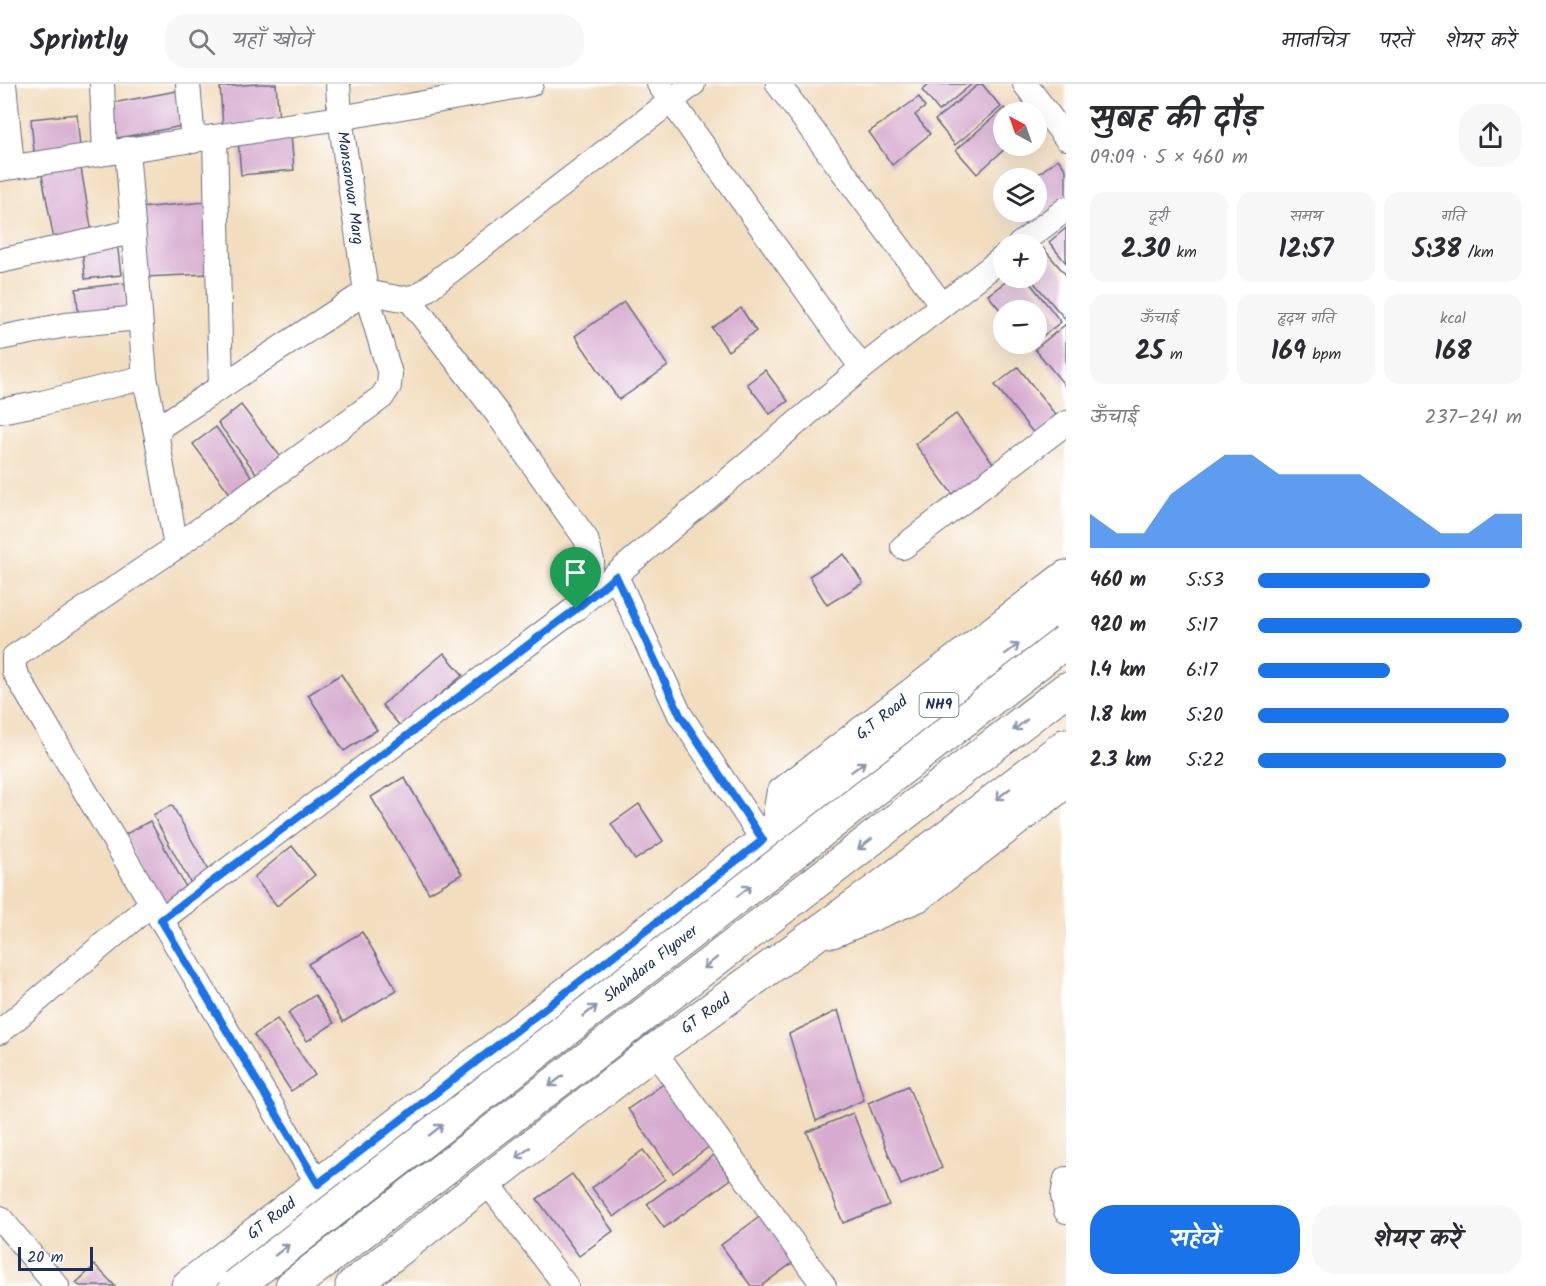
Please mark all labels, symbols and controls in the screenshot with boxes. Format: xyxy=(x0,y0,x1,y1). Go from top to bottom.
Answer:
search box xyxy=(164,14,584,68)
text: Sprintly xyxy=(30,19,128,64)
text: यहाँ खोजें xyxy=(233,24,312,59)
icon: search xyxy=(185,25,218,58)
text: मानचित्र xyxy=(1282,25,1347,58)
text: परतें xyxy=(1380,25,1412,58)
text: शेयर करें xyxy=(1445,25,1516,58)
text: सुबह की दौड़ xyxy=(1090,93,1259,146)
north arrow xyxy=(993,102,1047,156)
map controls xyxy=(993,102,1047,354)
button: share xyxy=(1459,104,1522,167)
street label: Mansarovar Marg xyxy=(330,130,370,246)
text: 09:09 · 5 × 460 m xyxy=(1090,142,1248,174)
button: layers xyxy=(993,168,1047,222)
text: दूरी xyxy=(1149,204,1169,229)
text: समय xyxy=(1290,204,1322,229)
text: गति xyxy=(1441,204,1465,229)
text: 2.30 xyxy=(1121,229,1170,271)
text: 12:57 xyxy=(1279,229,1333,271)
text: 5:38 xyxy=(1412,229,1461,271)
button: + xyxy=(993,234,1047,288)
text: km xyxy=(1170,240,1197,265)
text: /km xyxy=(1461,240,1494,265)
button: − xyxy=(993,300,1047,354)
text: ऊँचाई xyxy=(1140,306,1178,331)
text: हृदय गति xyxy=(1277,306,1335,331)
text: kcal xyxy=(1440,306,1466,331)
text: 25 xyxy=(1135,331,1164,373)
text: 169 xyxy=(1271,331,1306,373)
text: 168 xyxy=(1434,331,1472,373)
text: m xyxy=(1164,342,1183,367)
text: bpm xyxy=(1306,342,1341,367)
text: ऊँचाई xyxy=(1090,402,1138,434)
text: 237–241 m xyxy=(1425,402,1522,434)
pin xyxy=(550,547,601,609)
icon: arrive xyxy=(559,556,592,589)
text: 460 m xyxy=(1090,565,1146,597)
text: 5:53 xyxy=(1186,565,1224,597)
text: 920 m xyxy=(1090,610,1146,642)
text: 5:17 xyxy=(1186,610,1217,642)
one-way arrow xyxy=(1004,643,1020,655)
text: 1.4 km xyxy=(1090,655,1146,687)
text: 6:17 xyxy=(1186,655,1218,687)
street label: G.T Road xyxy=(850,689,914,747)
road number: NH9 xyxy=(920,693,958,717)
text: 1.8 km xyxy=(1090,700,1147,732)
text: 5:20 xyxy=(1186,700,1223,732)
one-way arrow xyxy=(1012,719,1028,731)
text: 2.3 km xyxy=(1090,745,1151,777)
text: 5:22 xyxy=(1186,745,1225,777)
one-way arrow xyxy=(849,761,865,774)
one-way arrow xyxy=(995,787,1011,800)
one-way arrow xyxy=(857,837,873,850)
one-way arrow xyxy=(736,885,752,898)
street label: Shahdara Flyover xyxy=(598,918,705,1009)
one-way arrow xyxy=(703,956,719,969)
street label: GT Road xyxy=(676,987,737,1041)
one-way arrow xyxy=(581,1004,597,1017)
one-way arrow xyxy=(548,1075,564,1088)
one-way arrow xyxy=(427,1124,443,1137)
one-way arrow xyxy=(515,1147,531,1160)
street label: GT Road xyxy=(242,1191,303,1246)
button: सहेजें xyxy=(1090,1205,1300,1274)
button: शेयर करें xyxy=(1312,1205,1522,1274)
scale bar xyxy=(18,1244,93,1272)
one-way arrow xyxy=(273,1244,289,1257)
text: 20 m xyxy=(27,1245,63,1270)

